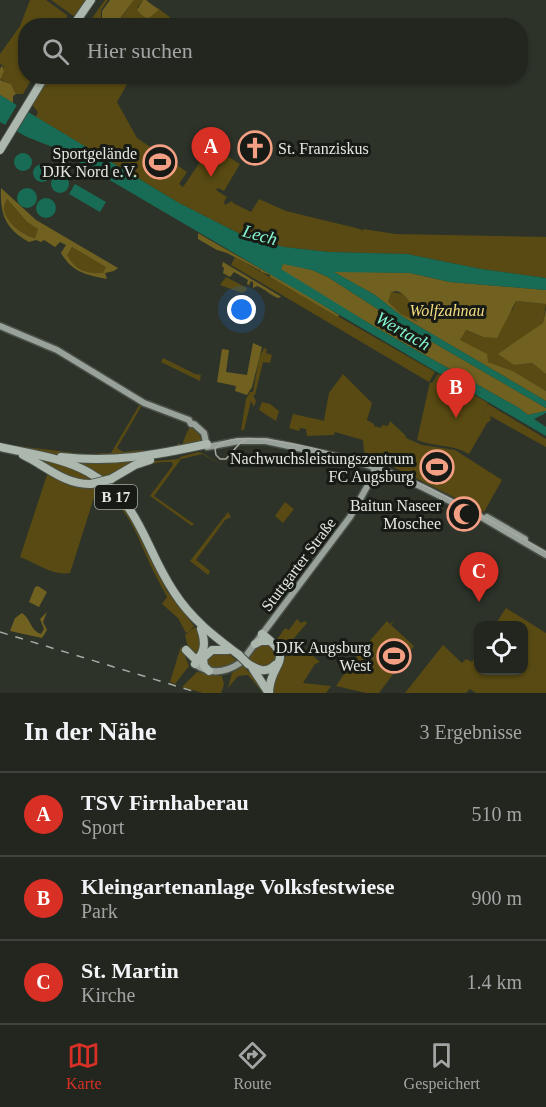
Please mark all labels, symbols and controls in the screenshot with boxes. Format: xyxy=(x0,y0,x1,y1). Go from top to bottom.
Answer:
search box xyxy=(18,18,528,84)
icon: search xyxy=(39,35,72,68)
text: Hier suchen xyxy=(87,38,193,63)
pin: A xyxy=(192,128,230,177)
church icon: St. Franziskus xyxy=(237,130,273,166)
place label: St. Franziskus xyxy=(278,140,369,157)
sports icon: Sportgelände DJK Nord e.V. xyxy=(142,144,178,180)
place label: Sportgelände DJK Nord e.V. xyxy=(42,145,137,180)
water label: Lech xyxy=(239,220,280,249)
your location xyxy=(227,295,256,324)
park label: Wolfzahnau xyxy=(410,302,484,320)
water label: Wertach xyxy=(372,308,434,354)
pin: B xyxy=(436,368,476,418)
sports icon: Nachwuchsleistungszentrum FC Augsburg xyxy=(419,449,455,485)
place label: Nachwuchsleistungszentrum FC Augsburg xyxy=(230,450,415,486)
road number: B 17 xyxy=(95,485,137,509)
mosque icon: Baitun Naseer Moschee xyxy=(446,496,482,532)
place label: Baitun Naseer Moschee xyxy=(350,497,442,532)
street label: Stuttgarter Straße xyxy=(258,514,340,615)
pin: C xyxy=(460,552,498,602)
map controls xyxy=(474,621,528,675)
button: locate xyxy=(474,621,528,675)
sports icon: DJK Augsburg West xyxy=(376,638,412,674)
place label: DJK Augsburg West xyxy=(276,639,372,674)
text: In der Nähe xyxy=(24,717,156,746)
text: 3 Ergebnisse xyxy=(420,721,522,743)
text: TSV Firnhaberau xyxy=(81,790,249,815)
text: A xyxy=(36,803,51,825)
text: 510 m xyxy=(471,803,522,825)
text: Sport xyxy=(81,816,124,838)
text: Kleingartenanlage Volksfestwiese xyxy=(81,874,395,899)
text: B xyxy=(37,887,50,909)
text: 900 m xyxy=(471,887,522,909)
text: Park xyxy=(81,900,118,922)
text: St. Martin xyxy=(81,958,179,983)
text: C xyxy=(36,971,51,993)
text: 1.4 km xyxy=(466,971,522,993)
text: Kirche xyxy=(81,984,135,1006)
tab: Karte xyxy=(66,1039,102,1093)
tab: Route xyxy=(233,1039,272,1093)
tab: Gespeichert xyxy=(404,1039,480,1093)

